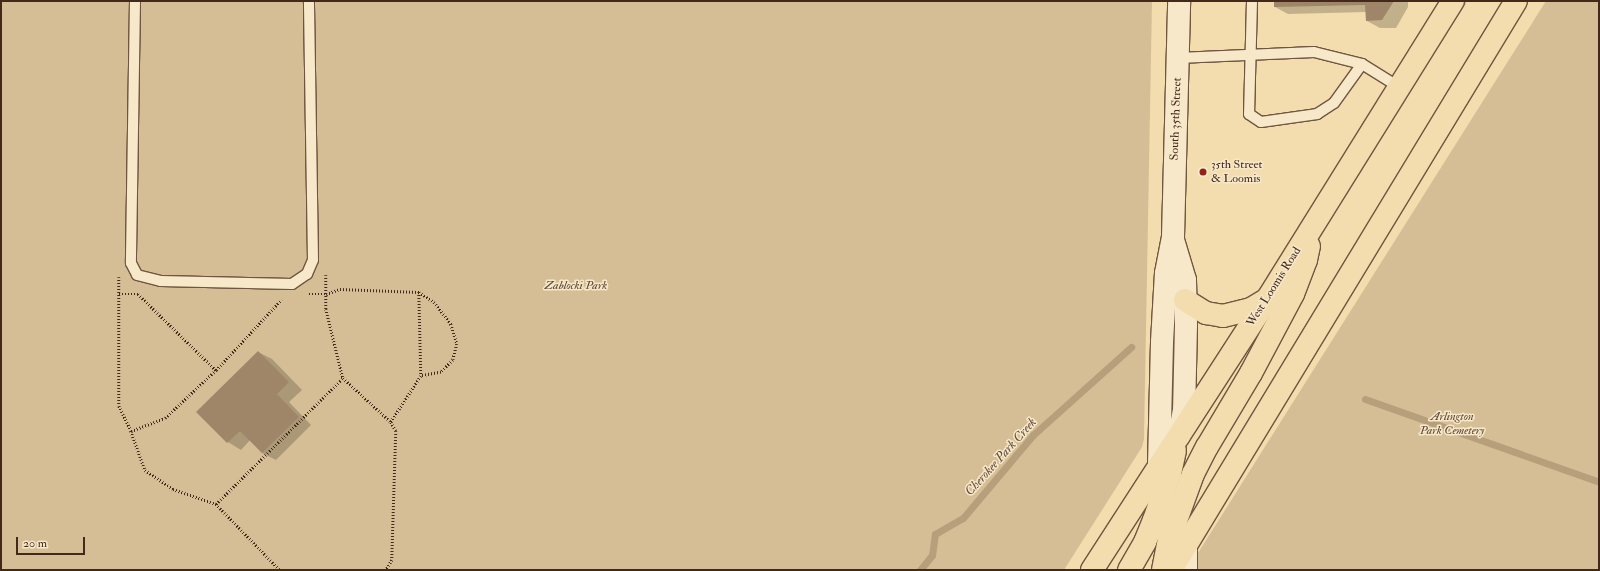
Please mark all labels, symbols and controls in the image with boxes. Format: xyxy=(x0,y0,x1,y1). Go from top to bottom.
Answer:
street label: South 35th Street xyxy=(1167,77,1185,161)
place label: 35th Street & Loomis xyxy=(1211,158,1263,186)
marker: 35th Street & Loomis xyxy=(1198,167,1208,177)
street label: West Loomis Road xyxy=(1244,245,1304,329)
park label: Zablocki Park xyxy=(545,279,607,293)
park label: Arlington Park Cemetery xyxy=(1420,410,1484,438)
water label: Cherokee Park Creek xyxy=(962,415,1040,499)
scale bar xyxy=(18,529,87,555)
text: 20 m xyxy=(23,536,47,551)

